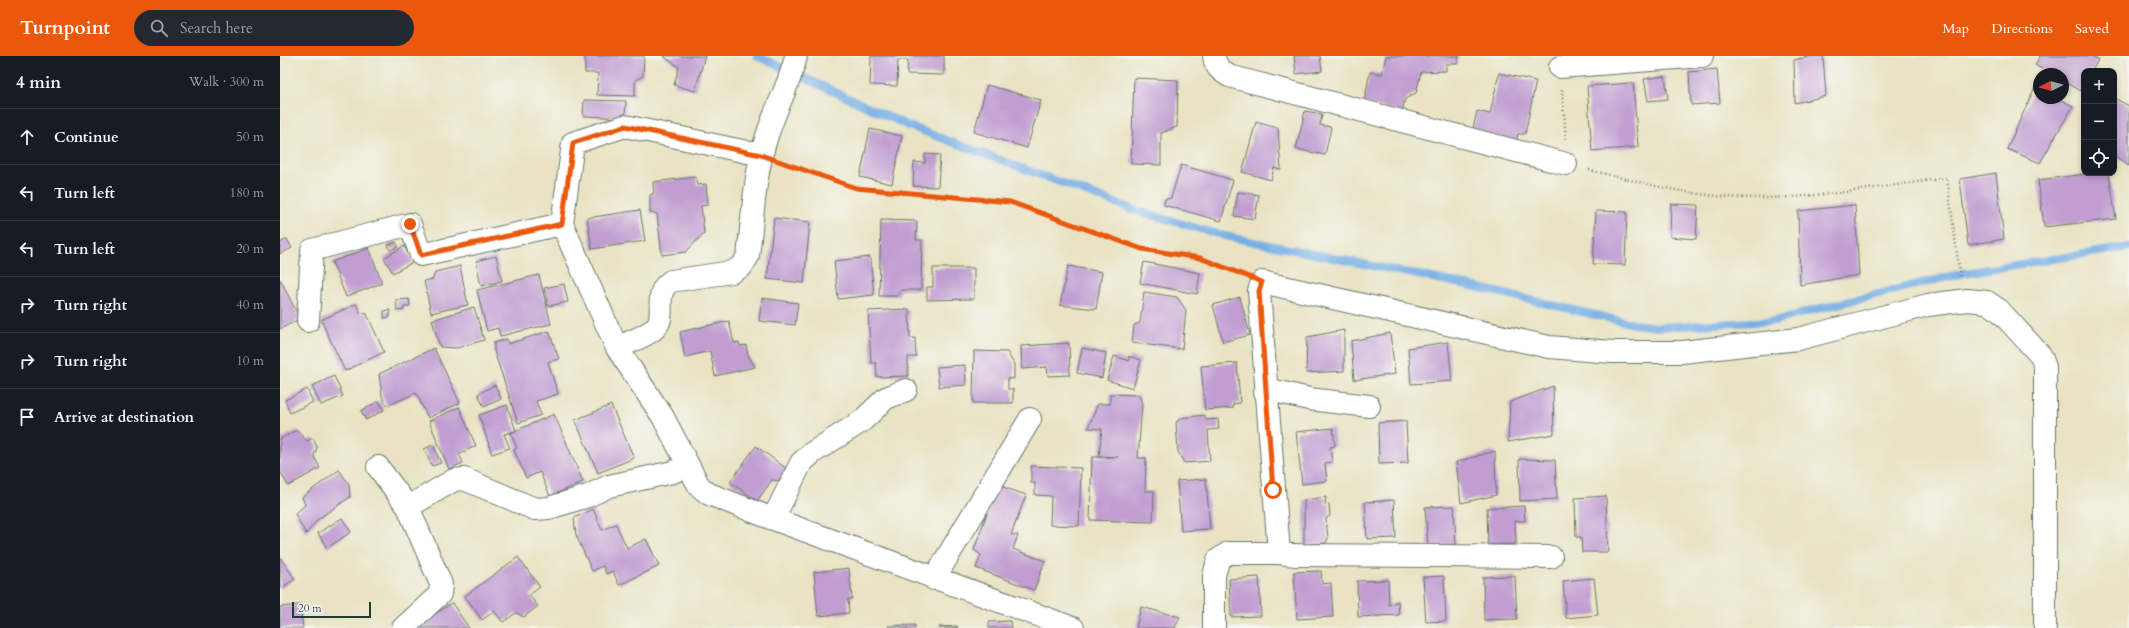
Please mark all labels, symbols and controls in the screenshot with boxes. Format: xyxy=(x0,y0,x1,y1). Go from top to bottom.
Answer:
search box xyxy=(134,10,414,46)
text: Turnpoint xyxy=(20,15,110,41)
icon: search xyxy=(148,17,170,39)
text: Search here xyxy=(180,18,253,38)
text: Map xyxy=(1943,19,1969,38)
text: Directions xyxy=(1991,19,2053,38)
text: Saved xyxy=(2075,19,2109,38)
north arrow xyxy=(2033,68,2069,104)
map controls xyxy=(2081,68,2117,176)
button: + xyxy=(2081,68,2117,104)
text: 4 min xyxy=(16,71,61,94)
text: Walk · 300 m xyxy=(189,73,264,91)
button: − xyxy=(2081,104,2117,140)
icon: ahead xyxy=(16,126,38,148)
text: Continue xyxy=(54,127,119,147)
text: 50 m xyxy=(236,128,264,146)
button: locate xyxy=(2081,140,2117,176)
icon: left xyxy=(16,182,38,204)
text: Turn left xyxy=(54,183,115,203)
text: 180 m xyxy=(230,184,264,202)
route end xyxy=(401,215,419,233)
icon: left xyxy=(16,238,38,260)
text: Turn left xyxy=(54,239,115,259)
text: 20 m xyxy=(236,240,264,258)
icon: right xyxy=(16,294,38,316)
text: Turn right xyxy=(54,295,127,315)
text: 40 m xyxy=(236,296,264,314)
icon: right xyxy=(16,350,38,372)
text: Turn right xyxy=(54,351,127,371)
text: 10 m xyxy=(236,352,264,370)
icon: arrive xyxy=(16,406,38,428)
text: Arrive at destination xyxy=(54,407,194,427)
route start xyxy=(1264,481,1282,499)
scale bar xyxy=(292,600,371,619)
text: 20 m xyxy=(298,601,322,616)

